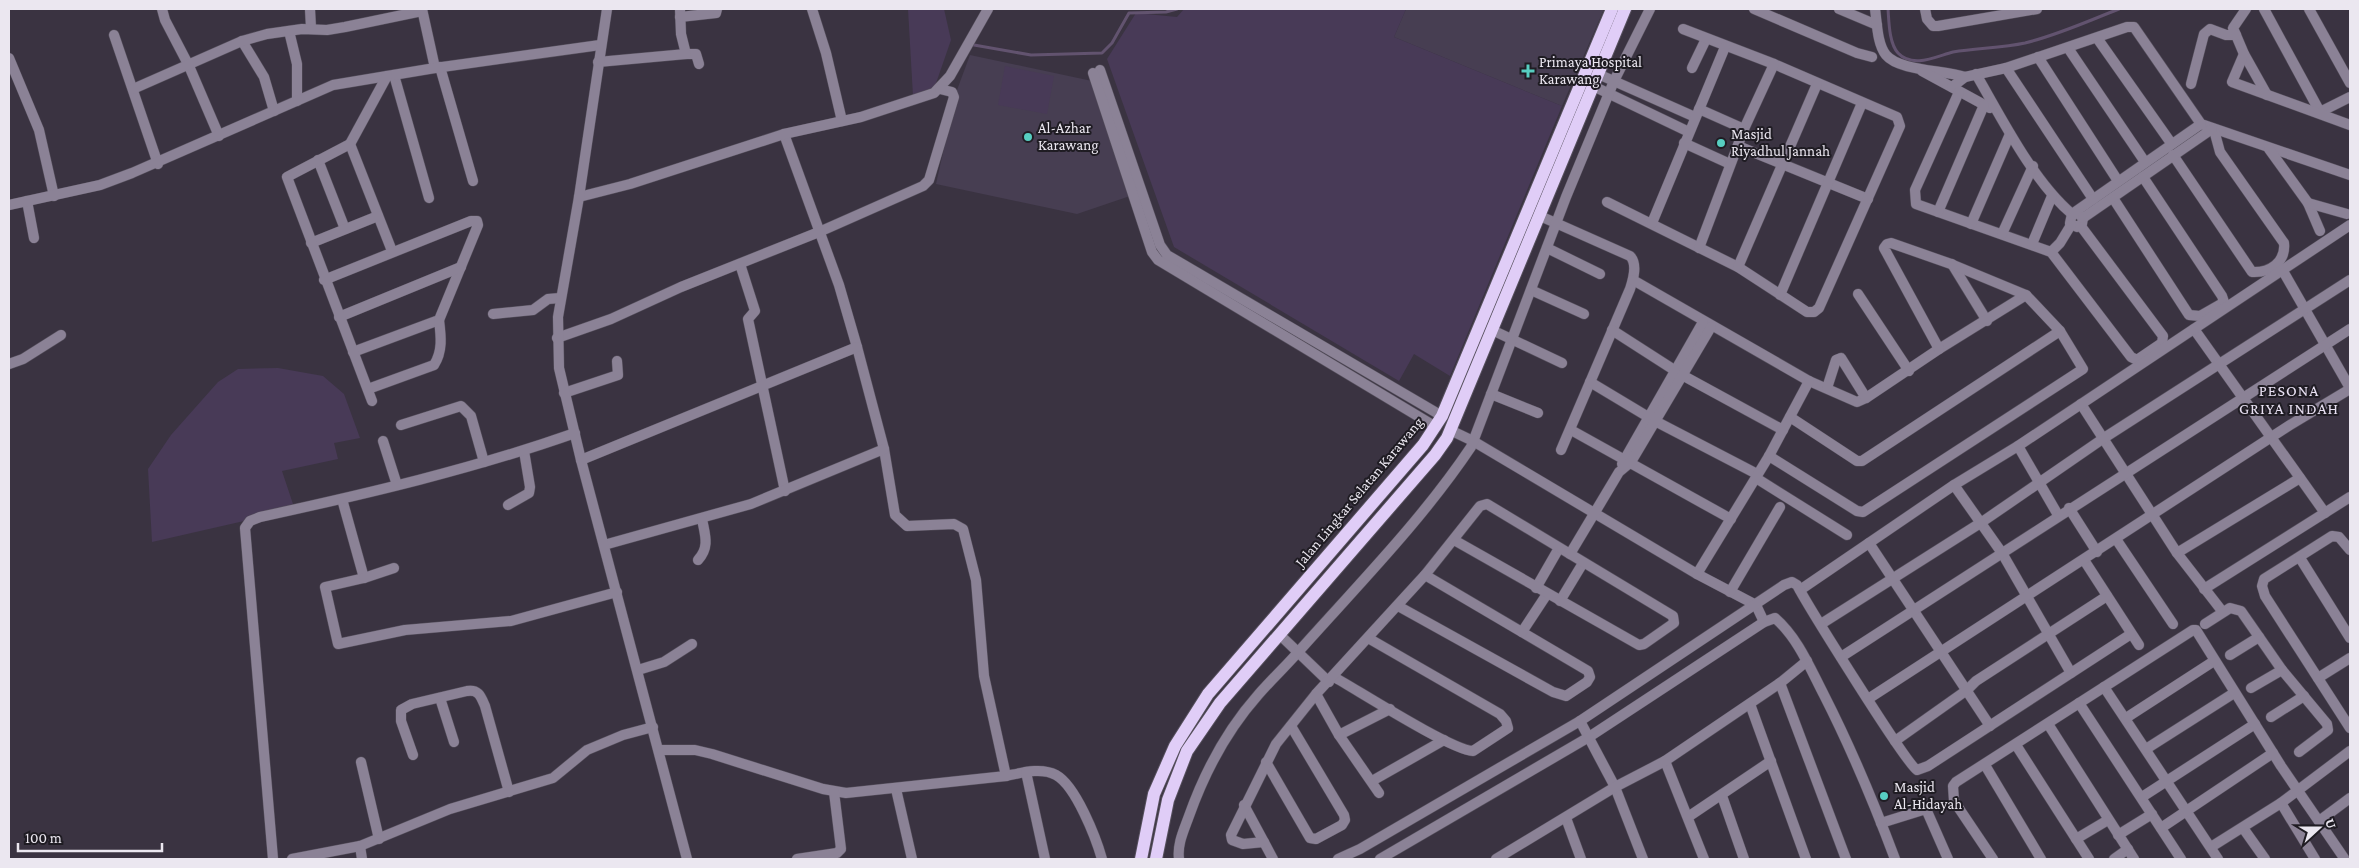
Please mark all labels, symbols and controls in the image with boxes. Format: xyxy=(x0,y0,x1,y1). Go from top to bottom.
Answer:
place label: Primaya Hospital Karawang xyxy=(1539,54,1642,88)
marker: Primaya Hospital Karawang xyxy=(1521,64,1535,78)
place label: Al-Azhar Karawang xyxy=(1038,120,1099,154)
place label: Masjid Riyadhul Jannah xyxy=(1731,126,1830,160)
marker: Al-Azhar Karawang xyxy=(1022,131,1034,143)
marker: Masjid Riyadhul Jannah xyxy=(1715,137,1727,149)
district label: PESONA GRIYA INDAH xyxy=(2239,382,2339,417)
street label: Jalan Lingkar Selatan Karawang xyxy=(1291,414,1427,572)
place label: Masjid Al-Hidayah xyxy=(1894,779,1962,813)
marker: Masjid Al-Hidayah xyxy=(1878,790,1890,802)
north arrow xyxy=(2294,803,2344,853)
text: U xyxy=(2322,816,2340,831)
scale bar xyxy=(18,820,161,852)
text: 100 m xyxy=(25,830,62,846)

